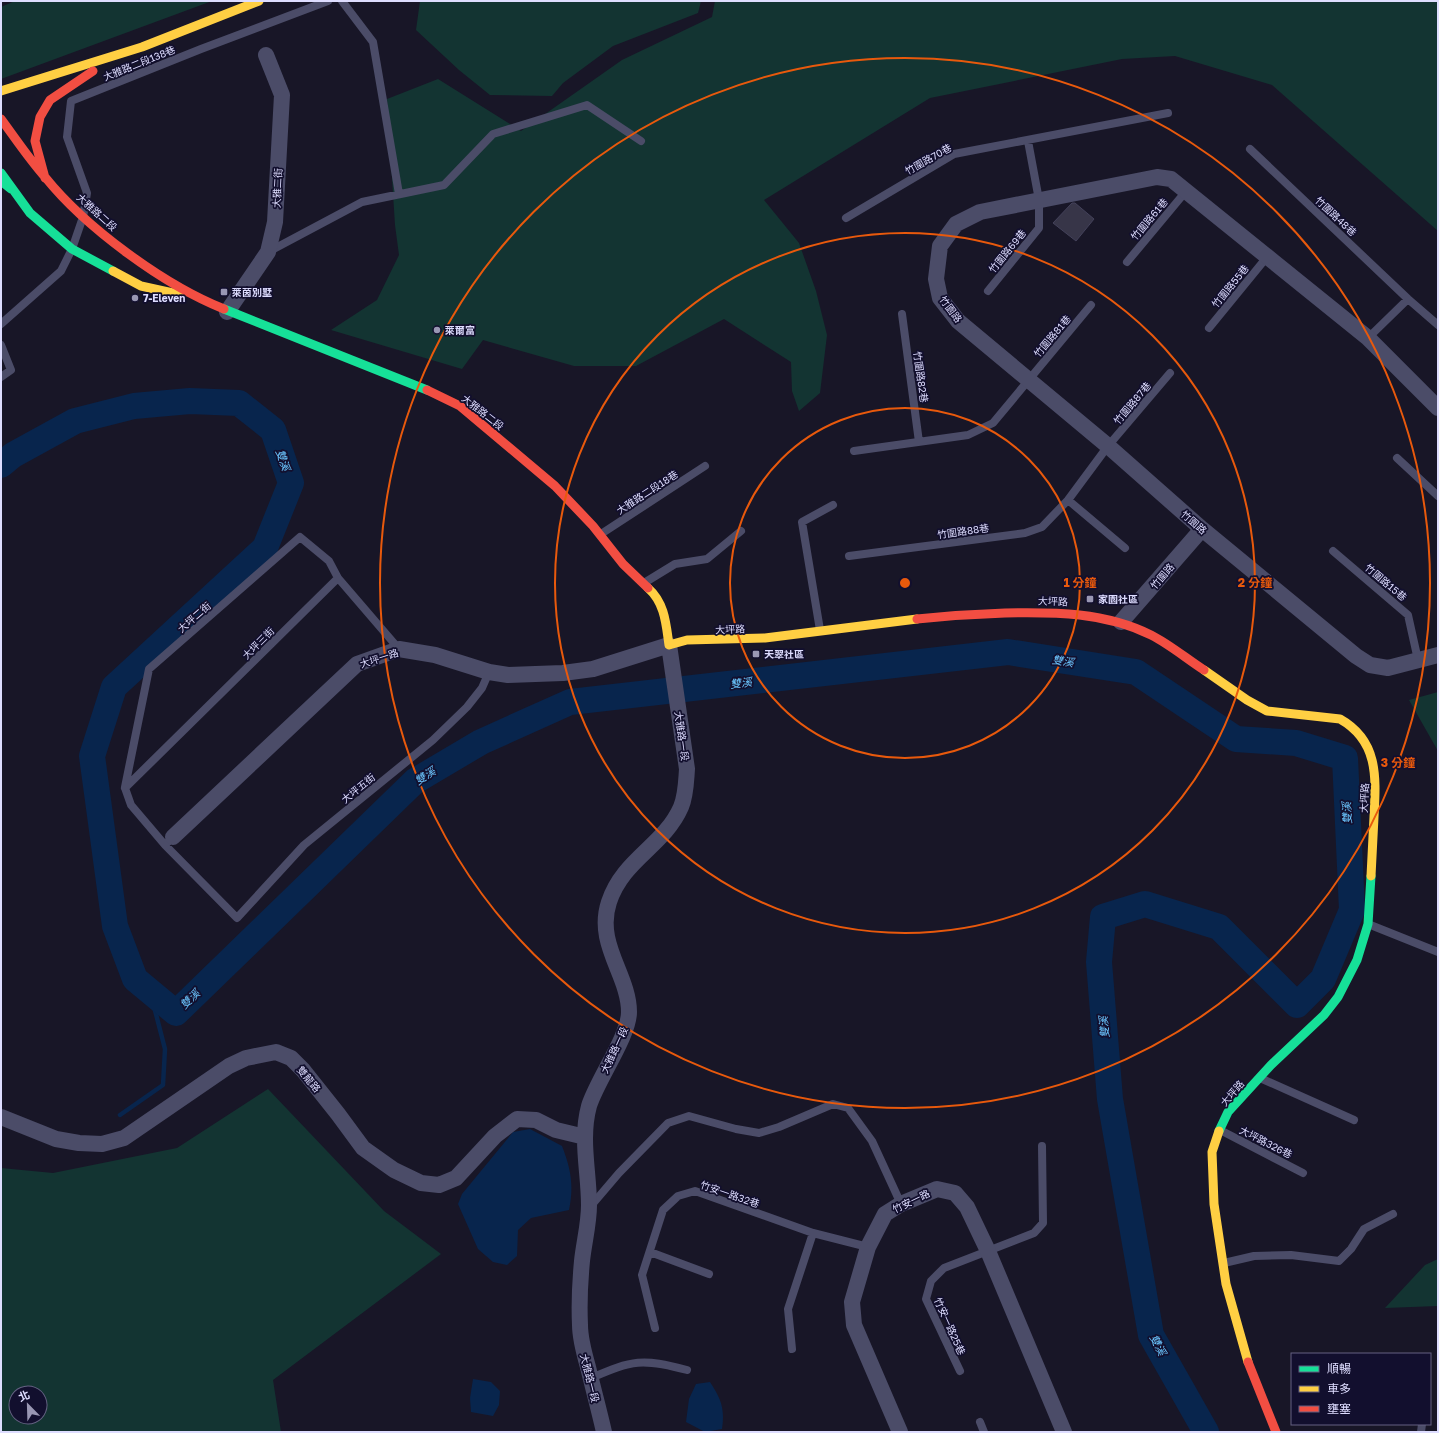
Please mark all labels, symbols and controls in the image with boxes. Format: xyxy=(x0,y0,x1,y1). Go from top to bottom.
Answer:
street label: 大雅路二段138巷 xyxy=(101,43,177,83)
street label: 竹圍路70巷 xyxy=(903,141,953,177)
street label: 大雅二街 xyxy=(270,168,284,208)
street label: 大雅路二段 xyxy=(74,191,120,233)
street label: 竹圍路48巷 xyxy=(1313,194,1359,238)
street label: 竹圍路61巷 xyxy=(1128,196,1170,242)
street label: 竹圍路69巷 xyxy=(986,227,1028,275)
street label: 竹圍路55巷 xyxy=(1209,262,1251,310)
place label: 萊茵別墅 xyxy=(232,286,272,298)
marker: 萊茵別墅 xyxy=(219,287,229,297)
place label: 7-Eleven xyxy=(143,292,185,304)
marker: 7-Eleven xyxy=(130,293,140,303)
street label: 竹園路 xyxy=(937,293,965,325)
street label: 竹圍路81巷 xyxy=(1031,313,1073,359)
place label: 萊爾富 xyxy=(445,324,475,336)
marker: 萊爾富 xyxy=(432,325,442,335)
street label: 竹圍路82巷 xyxy=(911,350,931,404)
street label: 竹圍路87巷 xyxy=(1111,379,1153,427)
street label: 大雅路二段 xyxy=(460,392,506,432)
water label: 雙溪 xyxy=(274,447,294,474)
street label: 大雅路二段18巷 xyxy=(614,468,680,516)
street label: 竹園路 xyxy=(1179,508,1209,536)
street label: 竹圍路88巷 xyxy=(936,521,990,541)
street label: 竹圍路 xyxy=(1148,561,1176,591)
street label: 竹圍路15巷 xyxy=(1363,561,1409,603)
text: 1 分鐘 xyxy=(1063,575,1097,590)
text: 2 分鐘 xyxy=(1238,575,1272,590)
centre of rings xyxy=(898,576,912,590)
place label: 家園社區 xyxy=(1098,593,1138,605)
street label: 大坪路 xyxy=(1038,594,1068,608)
marker: 家園社區 xyxy=(1085,594,1095,604)
street label: 大坪二街 xyxy=(175,599,213,635)
street label: 大坪路 xyxy=(715,622,745,636)
street label: 大坪三街 xyxy=(240,625,276,661)
street label: 大坪一路 xyxy=(358,646,400,670)
place label: 天翠社區 xyxy=(764,648,804,660)
marker: 天翠社區 xyxy=(751,649,761,659)
water label: 雙溪 xyxy=(1051,652,1077,669)
water label: 雙溪 xyxy=(729,674,755,690)
street label: 大雅路一段 xyxy=(673,710,691,762)
text: 3 分鐘 xyxy=(1381,755,1415,770)
water label: 雙溪 xyxy=(412,763,439,787)
street label: 大坪五街 xyxy=(339,771,377,805)
street label: 大坪路 xyxy=(1357,783,1371,813)
water label: 雙溪 xyxy=(1339,800,1354,824)
water label: 雙溪 xyxy=(177,985,204,1011)
water label: 雙溪 xyxy=(1096,1014,1111,1039)
street label: 大雅路一段 xyxy=(598,1025,630,1075)
street label: 雙龍路 xyxy=(295,1064,323,1094)
street label: 大坪路 xyxy=(1218,1078,1246,1108)
street label: 大坪路326巷 xyxy=(1238,1124,1294,1160)
street label: 竹安一路32巷 xyxy=(699,1178,761,1210)
street label: 竹安一路 xyxy=(890,1187,932,1215)
street label: 竹安一路25巷 xyxy=(932,1295,968,1357)
water label: 雙溪 xyxy=(1148,1332,1170,1359)
street label: 大雅路一段 xyxy=(578,1352,602,1404)
legend xyxy=(1291,1353,1431,1425)
text: 順暢 xyxy=(1327,1361,1351,1376)
text: 車多 xyxy=(1327,1381,1351,1396)
north arrow xyxy=(8,1385,48,1425)
text: 北 xyxy=(16,1387,31,1403)
text: 壅塞 xyxy=(1327,1401,1351,1416)

